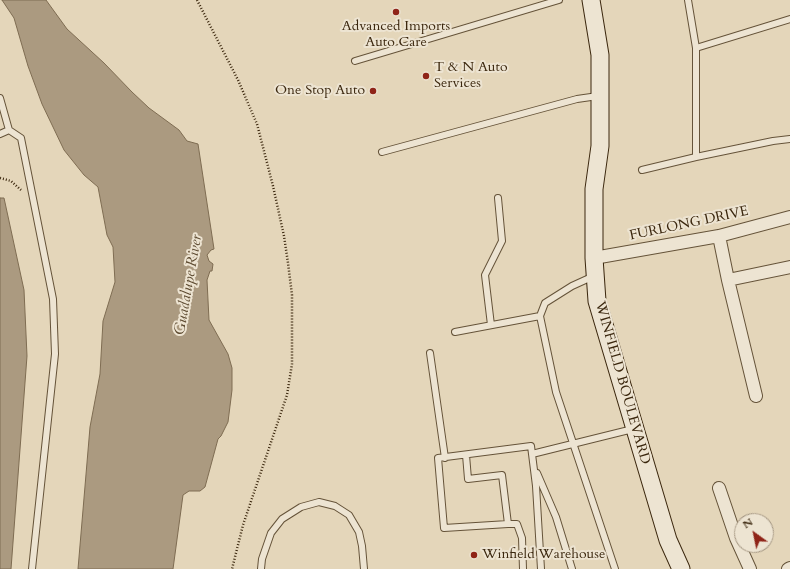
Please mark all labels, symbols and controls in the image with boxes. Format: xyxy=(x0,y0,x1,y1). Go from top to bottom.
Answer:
marker: Advanced Imports Auto Care xyxy=(391,7,401,17)
place label: Advanced Imports Auto Care xyxy=(342,19,450,52)
place label: T & N Auto Services xyxy=(434,60,508,92)
marker: T & N Auto Services xyxy=(421,71,431,81)
place label: One Stop Auto xyxy=(275,83,365,99)
marker: One Stop Auto xyxy=(368,86,378,96)
street label: FURLONG DRIVE xyxy=(628,203,750,245)
water label: Guadalupe River xyxy=(171,233,207,337)
street label: WINFIELD BOULEVARD xyxy=(591,300,653,466)
north arrow xyxy=(734,513,774,553)
text: N xyxy=(740,514,756,532)
place label: Winfield Warehouse xyxy=(482,547,605,563)
marker: Winfield Warehouse xyxy=(469,550,479,560)

